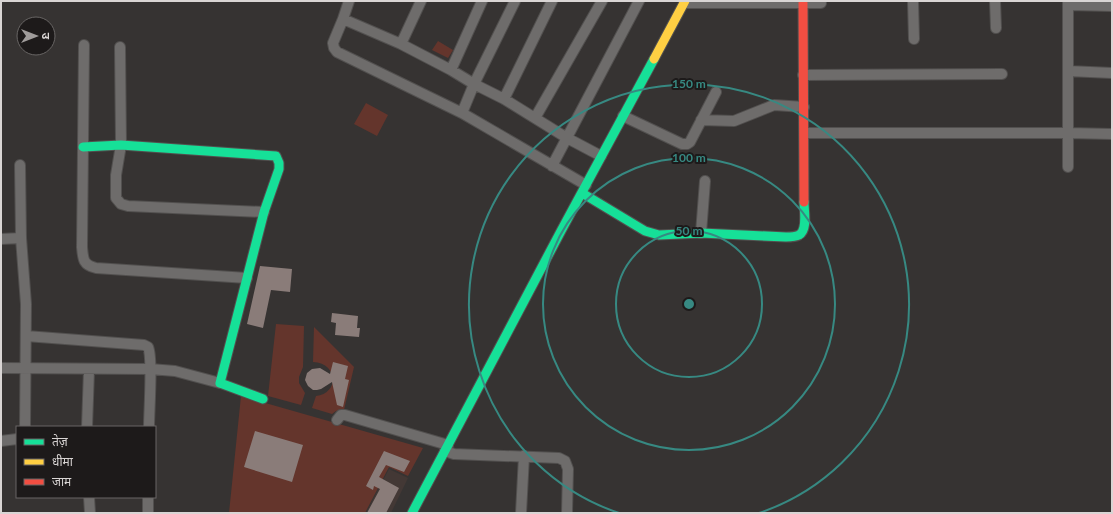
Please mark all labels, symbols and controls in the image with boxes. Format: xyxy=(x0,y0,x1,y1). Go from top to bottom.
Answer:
north arrow xyxy=(16,16,56,56)
text: उ xyxy=(40,33,53,40)
text: 150 m xyxy=(672,76,706,91)
text: 100 m xyxy=(672,150,706,165)
text: 50 m xyxy=(676,223,702,238)
centre of rings xyxy=(682,297,696,311)
legend xyxy=(16,426,156,498)
text: तेज़ xyxy=(52,434,69,449)
text: धीमा xyxy=(52,454,74,469)
text: जाम xyxy=(52,474,72,489)

